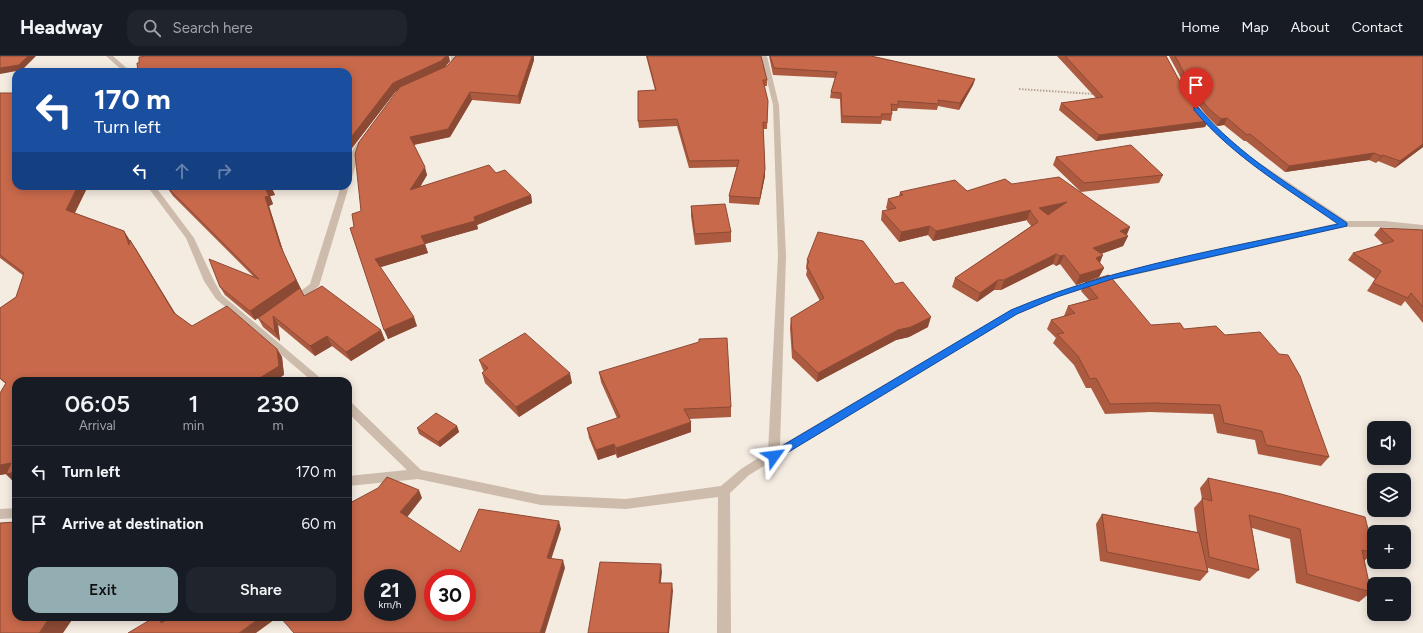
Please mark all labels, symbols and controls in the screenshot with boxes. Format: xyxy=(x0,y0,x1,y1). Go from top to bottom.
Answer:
search box xyxy=(127,10,407,46)
text: Headway xyxy=(20,16,103,39)
icon: search xyxy=(141,17,163,39)
text: Search here xyxy=(173,19,253,37)
text: Home xyxy=(1181,19,1220,36)
text: Map xyxy=(1242,19,1269,36)
text: About xyxy=(1291,19,1330,36)
text: Contact xyxy=(1352,19,1403,36)
pin xyxy=(1179,68,1213,109)
icon: arrive xyxy=(1185,74,1207,96)
text: 170 m xyxy=(94,82,171,116)
icon: left xyxy=(28,84,80,136)
text: Turn left xyxy=(94,116,161,138)
icon: left xyxy=(129,160,151,182)
icon: ahead xyxy=(171,160,193,182)
icon: right xyxy=(213,160,235,182)
text: 06:05 xyxy=(65,389,130,418)
text: 1 xyxy=(188,389,199,418)
text: 230 xyxy=(257,389,299,418)
text: Arrival xyxy=(79,418,116,433)
text: min xyxy=(183,418,204,433)
text: m xyxy=(273,418,284,433)
map controls xyxy=(1367,421,1411,621)
button: sound xyxy=(1367,421,1411,465)
position arrow xyxy=(753,435,795,477)
icon: left xyxy=(28,461,50,483)
text: Turn left xyxy=(62,463,120,481)
text: 170 m xyxy=(296,463,336,481)
button: layers xyxy=(1367,473,1411,517)
icon: arrive xyxy=(28,513,50,535)
text: Arrive at destination xyxy=(62,515,203,533)
text: 60 m xyxy=(301,515,336,533)
button: + xyxy=(1367,525,1411,569)
button: Exit xyxy=(28,567,178,613)
button: Share xyxy=(186,567,336,613)
speed limit sign: 30 xyxy=(424,569,476,621)
button: − xyxy=(1367,577,1411,621)
text: 21 xyxy=(380,578,400,602)
text: km/h xyxy=(379,598,401,611)

